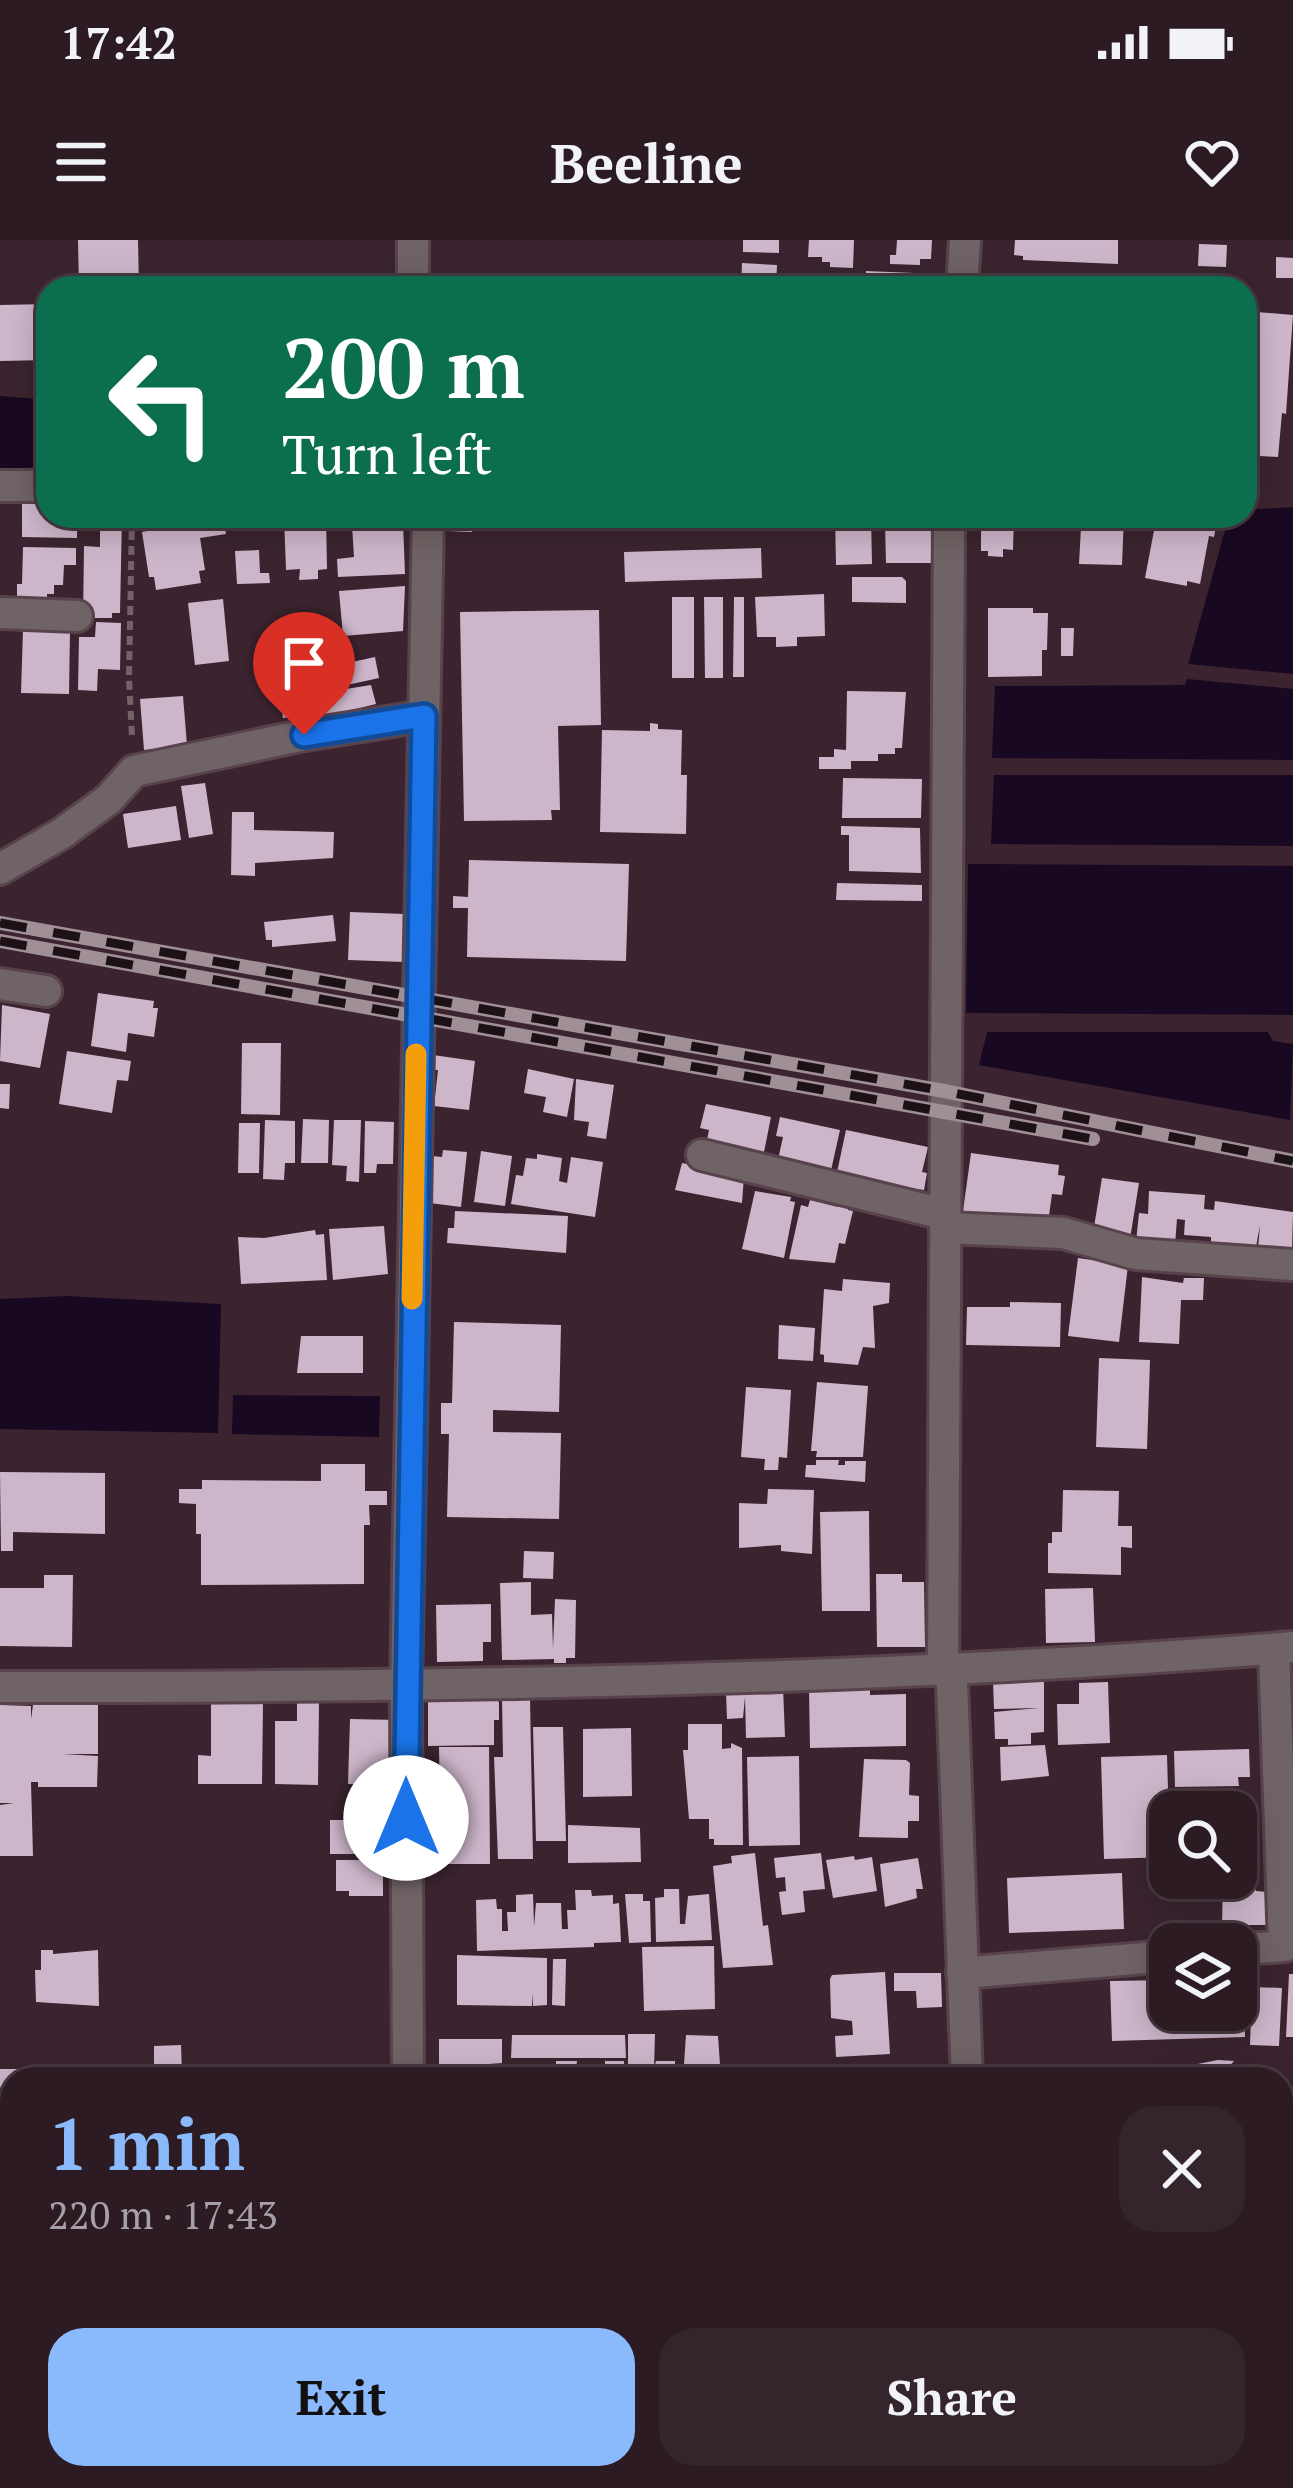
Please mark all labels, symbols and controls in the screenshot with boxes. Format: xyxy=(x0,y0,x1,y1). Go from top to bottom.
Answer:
text: 17:42 xyxy=(60,12,177,72)
text: Beeline xyxy=(550,127,743,198)
icon: menu xyxy=(48,129,114,195)
icon: heart xyxy=(1179,129,1245,195)
text: 200 m xyxy=(282,311,525,422)
icon: left xyxy=(84,324,240,480)
text: Turn left xyxy=(282,418,492,489)
pin xyxy=(253,612,355,735)
icon: arrive xyxy=(271,630,337,696)
position arrow xyxy=(343,1755,469,1881)
map controls xyxy=(1149,1791,1257,2031)
button: search xyxy=(1149,1791,1257,1899)
button: layers xyxy=(1149,1923,1257,2031)
text: 1 min xyxy=(48,2095,245,2191)
button: close xyxy=(1119,2106,1245,2232)
text: 220 m · 17:43 xyxy=(48,2188,278,2240)
button: Exit xyxy=(48,2328,635,2466)
button: Share xyxy=(659,2328,1245,2466)

